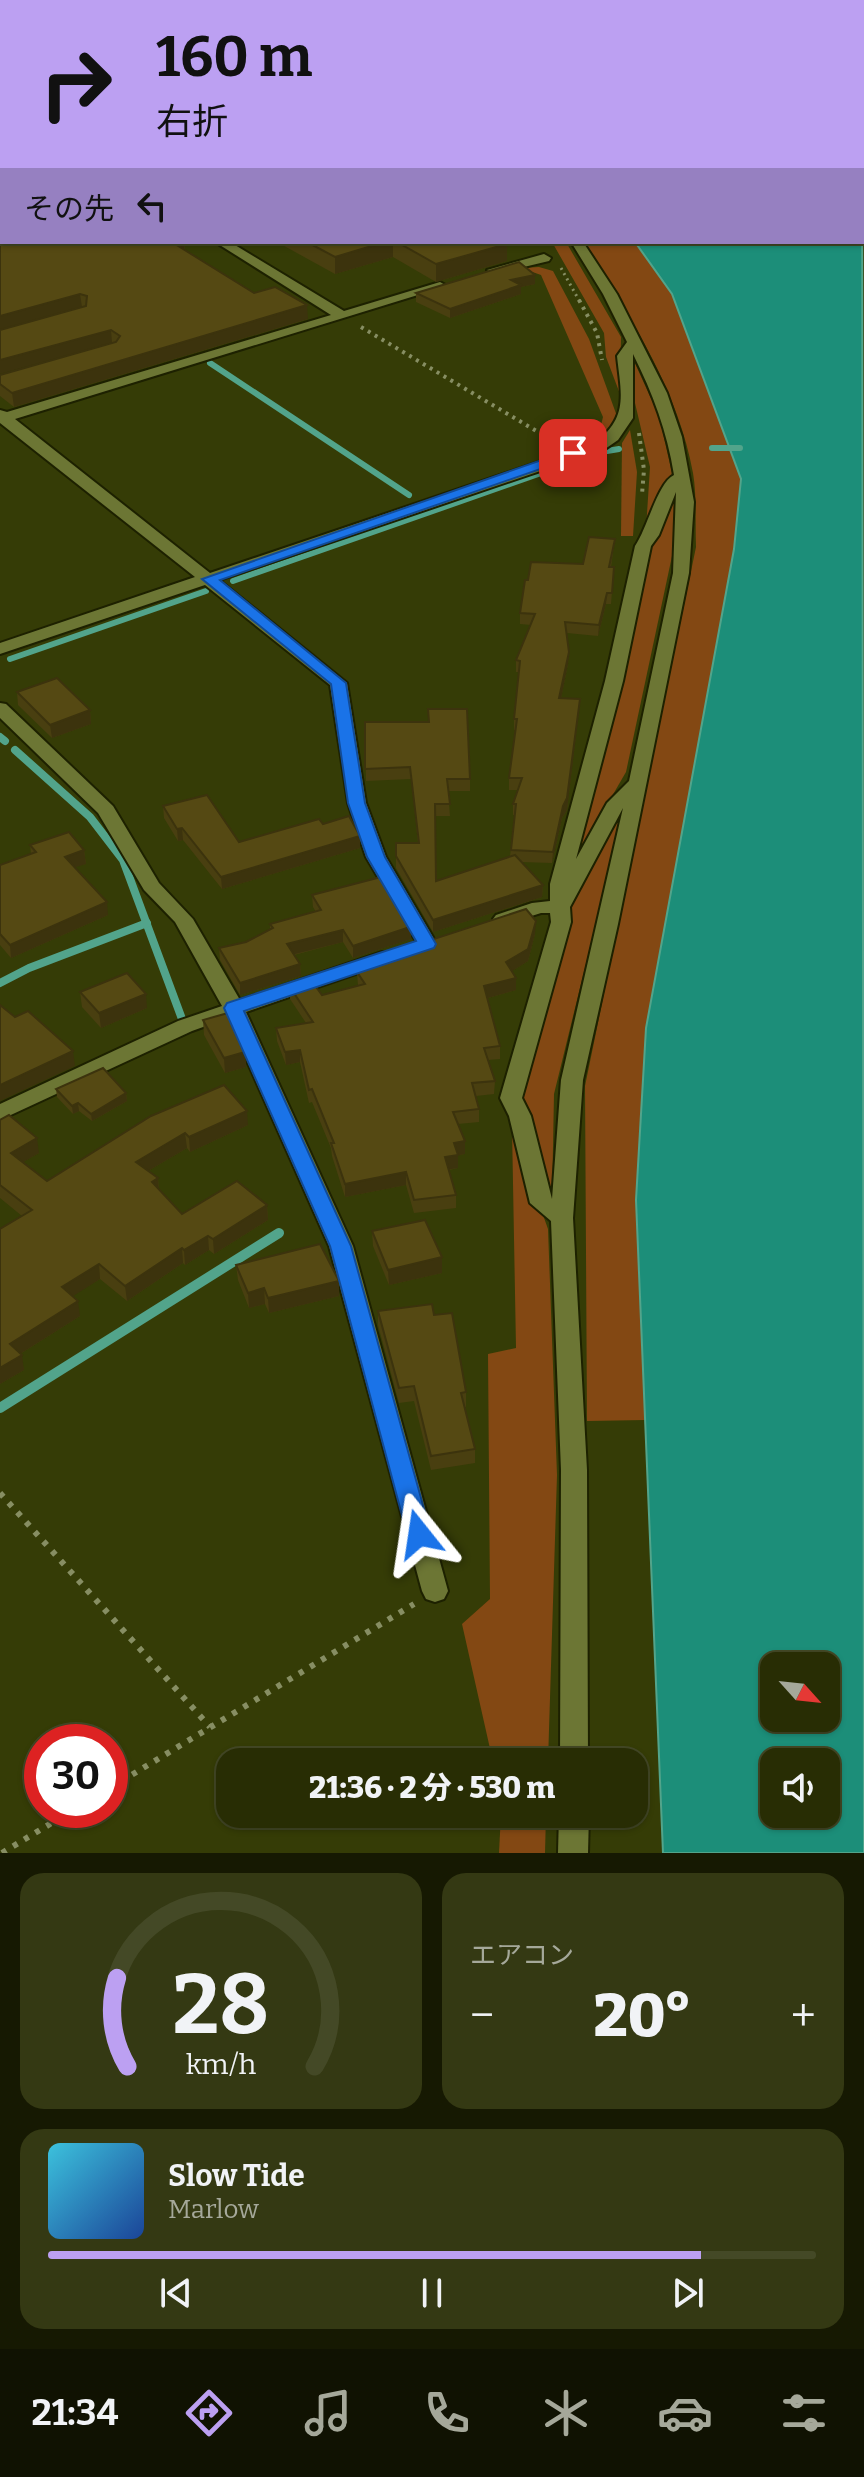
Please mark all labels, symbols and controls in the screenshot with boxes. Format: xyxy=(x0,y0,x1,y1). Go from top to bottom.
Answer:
text: 160 m xyxy=(156,24,312,91)
icon: right xyxy=(24,32,128,136)
text: 右折 xyxy=(156,100,228,144)
icon: left xyxy=(130,184,174,228)
text: その先 xyxy=(24,191,114,227)
pin xyxy=(539,419,607,487)
icon: arrive xyxy=(551,431,595,475)
position arrow xyxy=(377,1492,461,1576)
north arrow xyxy=(760,1652,840,1732)
map controls xyxy=(760,1652,840,1828)
speed limit sign: 30 xyxy=(24,1724,128,1828)
button: sound xyxy=(760,1748,840,1828)
text: 21:36 · 2 分 · 530 m xyxy=(309,1770,555,1806)
text: エアコン xyxy=(470,1940,574,1971)
text: 28 xyxy=(173,1955,269,2055)
text: 20° xyxy=(593,1980,692,2052)
text: − xyxy=(470,1989,494,2042)
text: + xyxy=(791,1989,816,2042)
text: km/h xyxy=(186,2047,257,2082)
text: Slow Tide xyxy=(168,2158,305,2194)
text: Marlow xyxy=(168,2194,259,2225)
icon: previous xyxy=(154,2271,198,2315)
icon: pause xyxy=(410,2271,454,2315)
icon: next xyxy=(666,2271,710,2315)
icon: directions xyxy=(181,2385,237,2441)
icon: music xyxy=(300,2385,356,2441)
icon: phone xyxy=(419,2385,475,2441)
icon: climate xyxy=(538,2385,594,2441)
icon: car xyxy=(657,2385,713,2441)
icon: filters xyxy=(776,2385,832,2441)
text: 21:34 xyxy=(32,2391,118,2435)

